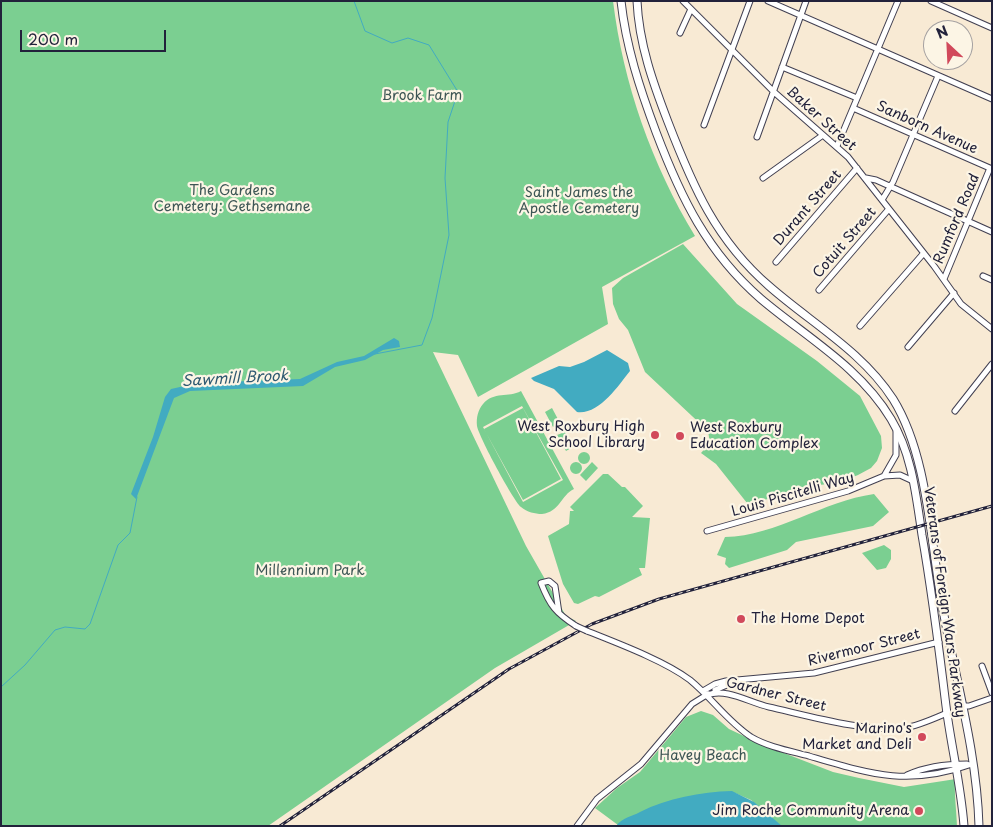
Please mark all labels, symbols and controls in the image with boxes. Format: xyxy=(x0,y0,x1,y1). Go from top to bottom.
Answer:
scale bar xyxy=(22,20,169,52)
north arrow xyxy=(923,20,973,70)
text: N xyxy=(932,20,951,44)
text: 200 m xyxy=(28,27,78,50)
street label: Baker Street xyxy=(783,83,859,155)
park label: Brook Farm xyxy=(382,88,462,104)
street label: Sanborn Avenue xyxy=(874,98,980,158)
street label: Durant Street xyxy=(771,167,845,249)
street label: Rumford Road xyxy=(930,171,984,267)
park label: The Gardens Cemetery: Gethsemane xyxy=(153,183,311,216)
park label: Saint James the Apostle Cemetery xyxy=(519,185,639,218)
street label: Cotuit Street xyxy=(810,204,880,282)
water label: Sawmill Brook xyxy=(181,367,289,391)
place label: West Roxbury High School Library xyxy=(517,419,645,452)
place label: West Roxbury Education Complex xyxy=(690,420,818,452)
marker: West Roxbury High School Library xyxy=(649,429,661,441)
marker: West Roxbury Education Complex xyxy=(674,430,686,442)
street label: Louis Piscitelli Way xyxy=(730,469,856,521)
street label: Veterans of Foreign Wars Parkway xyxy=(919,485,969,719)
park label: Millennium Park xyxy=(255,563,365,579)
place label: The Home Depot xyxy=(751,611,865,627)
marker: The Home Depot xyxy=(735,613,747,625)
street label: Rivermoor Street xyxy=(806,626,922,670)
street label: Gardner Street xyxy=(724,674,828,716)
place label: Marino's Market and Deli xyxy=(802,721,912,754)
marker: Marino's Market and Deli xyxy=(916,731,928,743)
park label: Havey Beach xyxy=(659,748,747,764)
place label: Jim Roche Community Arena xyxy=(712,803,909,819)
marker: Jim Roche Community Arena xyxy=(913,805,925,817)

